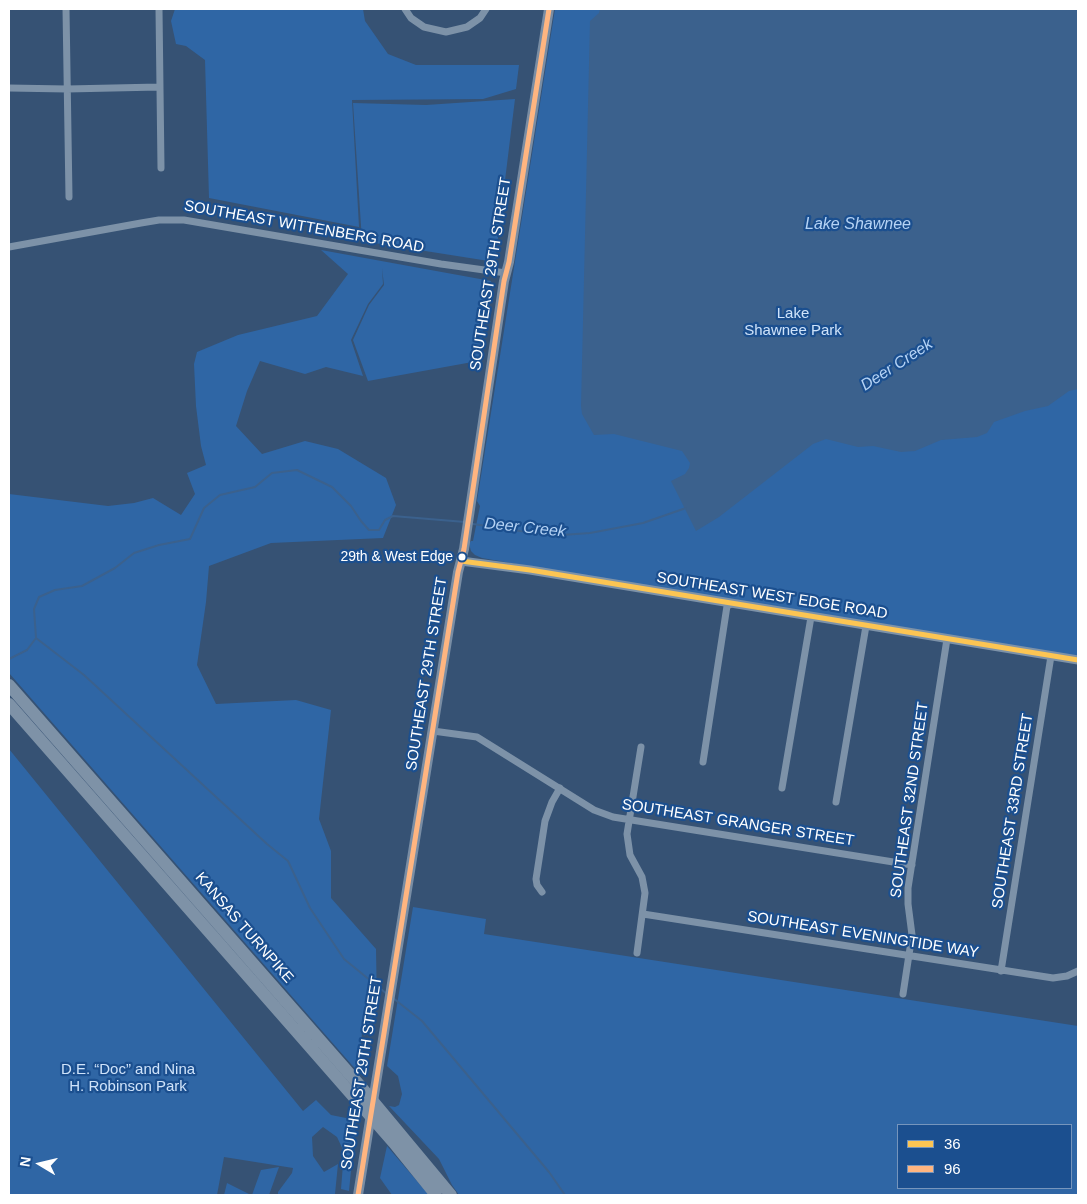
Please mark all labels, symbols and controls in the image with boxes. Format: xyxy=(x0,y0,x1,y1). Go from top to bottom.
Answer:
street label: SOUTHEAST 29TH STREET xyxy=(467,176,515,372)
street label: SOUTHEAST WITTENBERG ROAD xyxy=(183,197,425,257)
water label: Lake Shawnee xyxy=(805,215,911,235)
park label: Lake Shawnee Park xyxy=(744,305,842,340)
water label: Deer Creek xyxy=(857,335,937,395)
water label: Deer Creek xyxy=(483,514,567,542)
place label: 29th & West Edge xyxy=(340,549,453,565)
marker: 29th & West Edge xyxy=(457,552,467,562)
street label: SOUTHEAST WEST EDGE ROAD xyxy=(655,569,889,623)
street label: SOUTHEAST 29TH STREET xyxy=(403,576,451,772)
street label: SOUTHEAST 32ND STREET xyxy=(887,701,933,899)
street label: SOUTHEAST 33RD STREET xyxy=(989,712,1037,910)
street label: SOUTHEAST GRANGER STREET xyxy=(621,796,855,850)
street label: KANSAS TURNPIKE xyxy=(191,869,297,987)
street label: SOUTHEAST EVENINGTIDE WAY xyxy=(746,908,980,962)
street label: SOUTHEAST 29TH STREET xyxy=(338,975,386,1171)
park label: D.E. “Doc” and Nina H. Robinson Park xyxy=(61,1061,195,1096)
legend xyxy=(897,1124,1072,1189)
text: 36 xyxy=(944,1135,961,1152)
north arrow xyxy=(15,1139,65,1189)
text: N xyxy=(16,1155,34,1168)
text: 96 xyxy=(944,1160,961,1177)

